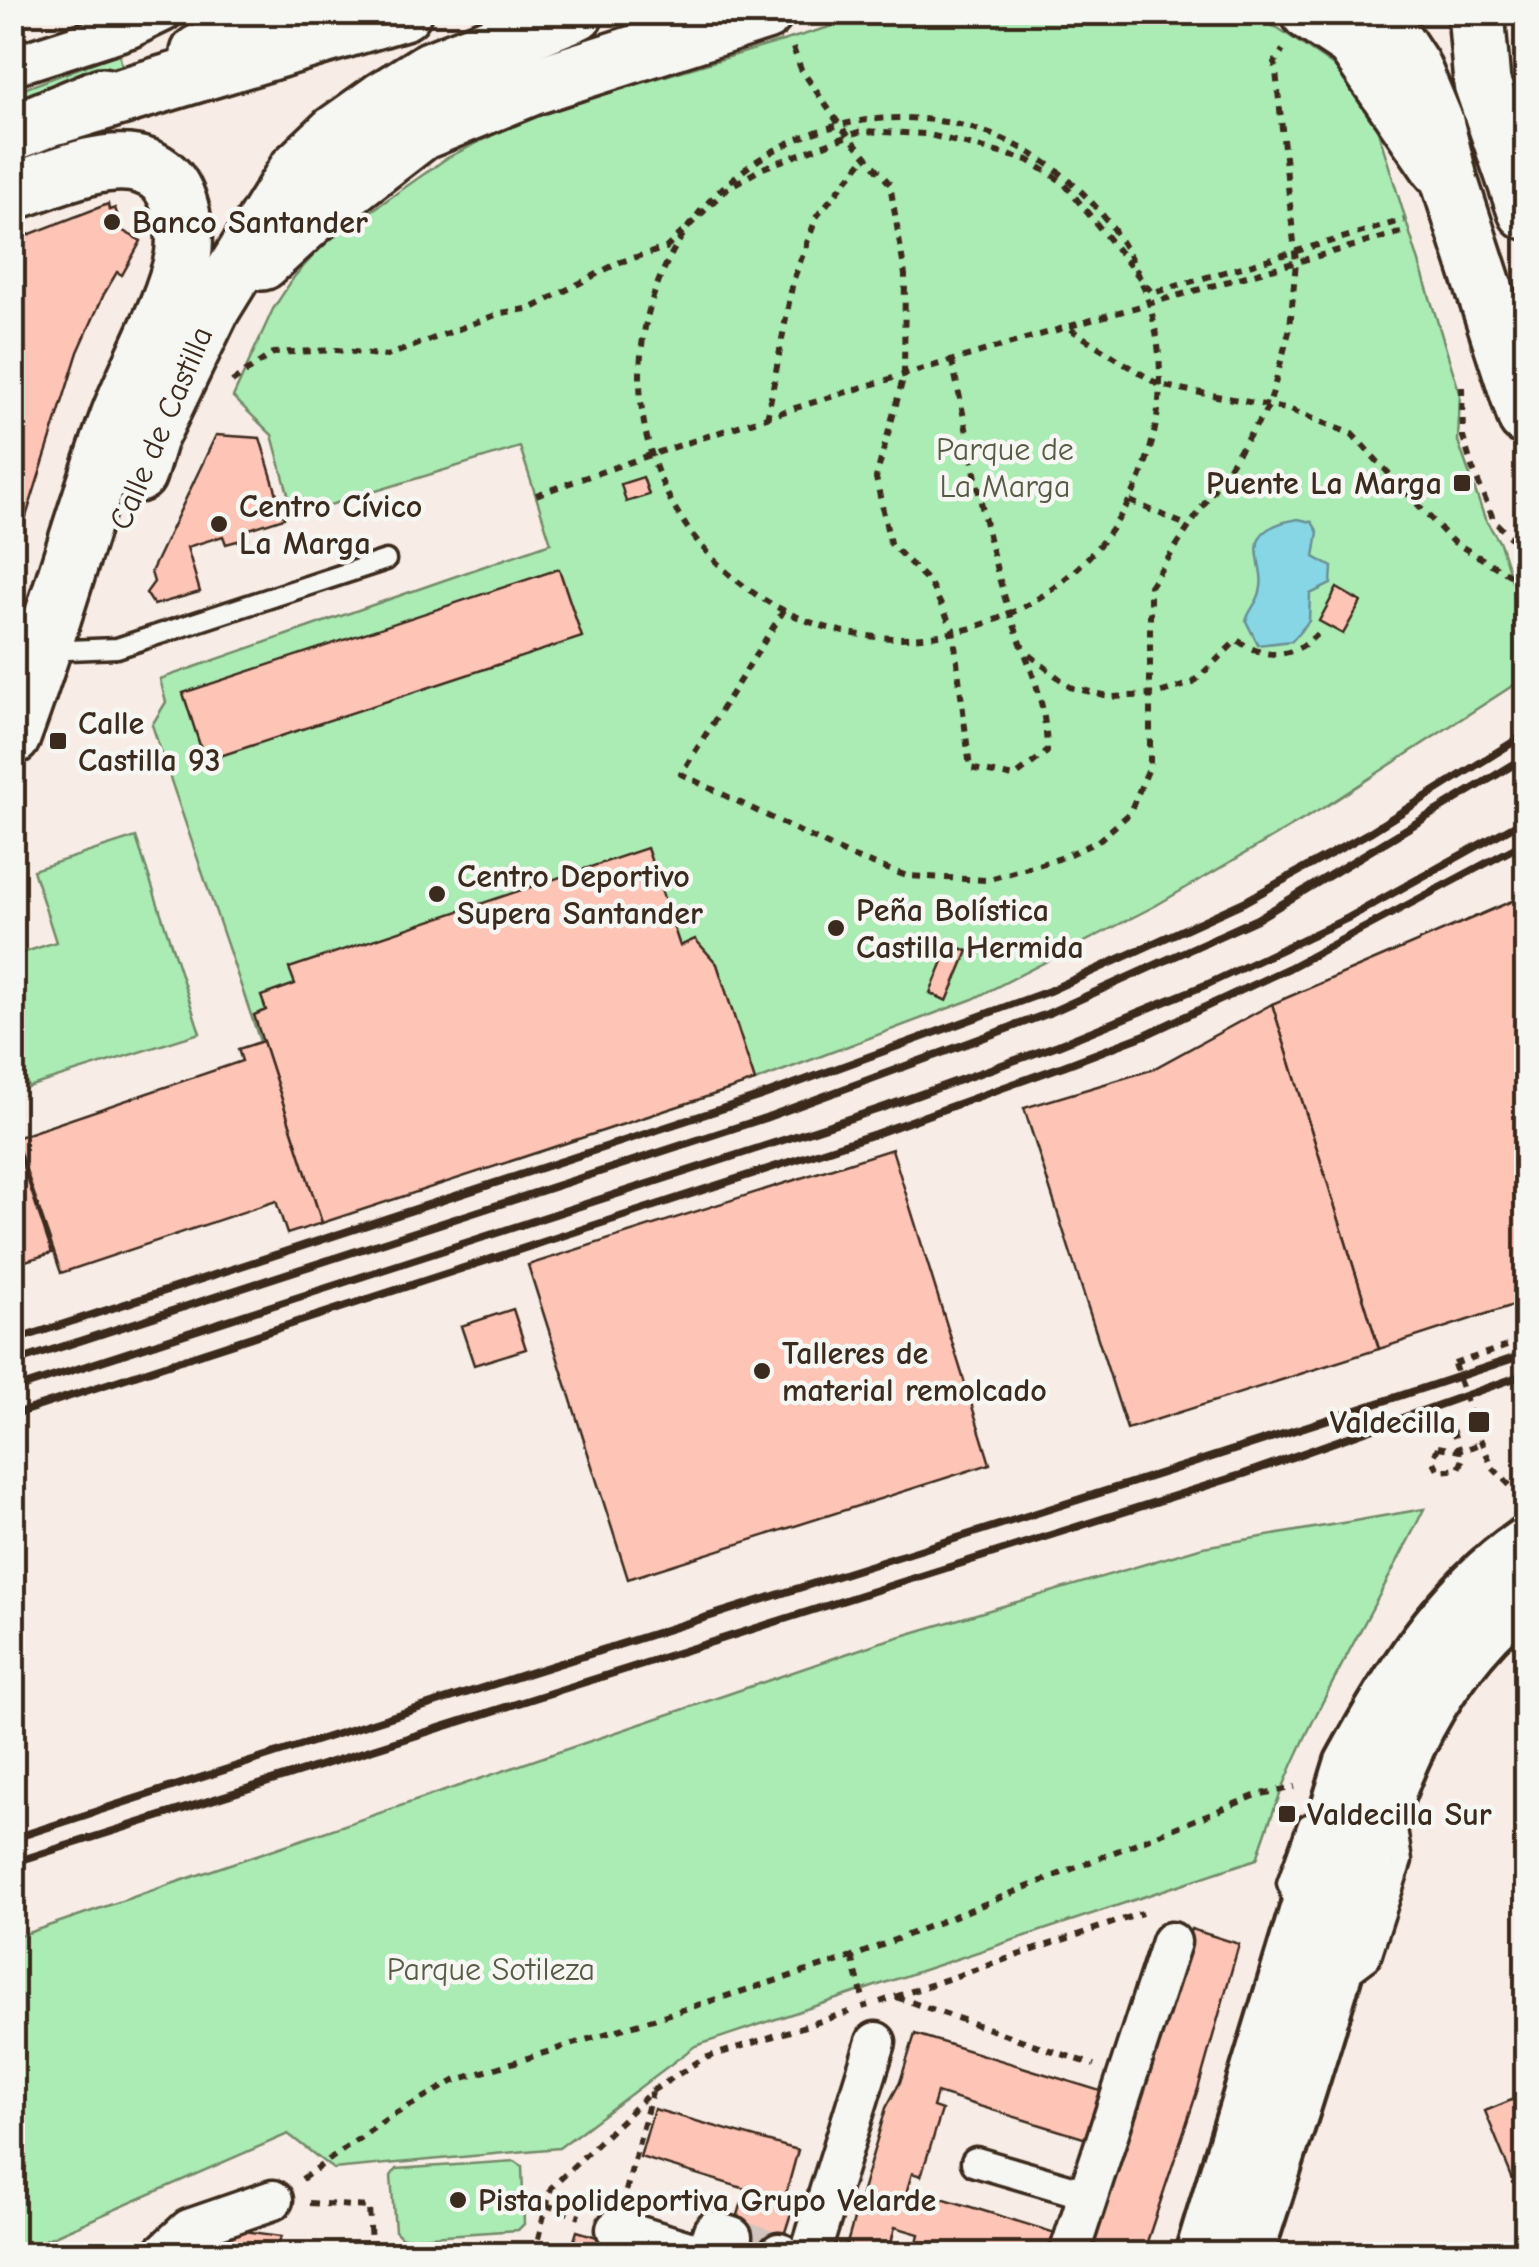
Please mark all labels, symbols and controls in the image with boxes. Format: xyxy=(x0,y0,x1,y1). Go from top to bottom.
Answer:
place label: Banco Santander xyxy=(132,204,368,241)
marker: Banco Santander xyxy=(101,211,123,233)
street label: Calle de Castilla xyxy=(102,321,220,535)
park label: Parque de La Marga xyxy=(936,431,1074,505)
place label: Puente La Marga xyxy=(1206,465,1442,502)
marker: Puente La Marga xyxy=(1451,472,1473,494)
place label: Centro Cívico La Marga xyxy=(239,488,422,562)
marker: Centro Cívico La Marga xyxy=(208,513,230,535)
place label: Calle Castilla 93 xyxy=(78,705,221,779)
marker: Calle Castilla 93 xyxy=(47,730,69,752)
place label: Centro Deportivo Supera Santander xyxy=(457,858,703,932)
marker: Centro Deportivo Supera Santander xyxy=(426,883,448,905)
place label: Peña Bolística Castilla Hermida xyxy=(856,892,1084,966)
marker: Peña Bolística Castilla Hermida xyxy=(825,917,847,939)
place label: Talleres de material remolcado xyxy=(782,1335,1047,1409)
marker: Talleres de material remolcado xyxy=(751,1360,773,1382)
place label: Valdecilla xyxy=(1330,1404,1456,1441)
marker: Valdecilla xyxy=(1466,1409,1492,1435)
place label: Valdecilla Sur xyxy=(1307,1796,1492,1833)
marker: Valdecilla Sur xyxy=(1276,1803,1298,1825)
park label: Parque Sotileza xyxy=(387,1951,595,1988)
place label: Pista polideportiva Grupo Velarde xyxy=(478,2182,936,2219)
marker: Pista polideportiva Grupo Velarde xyxy=(447,2189,469,2211)

